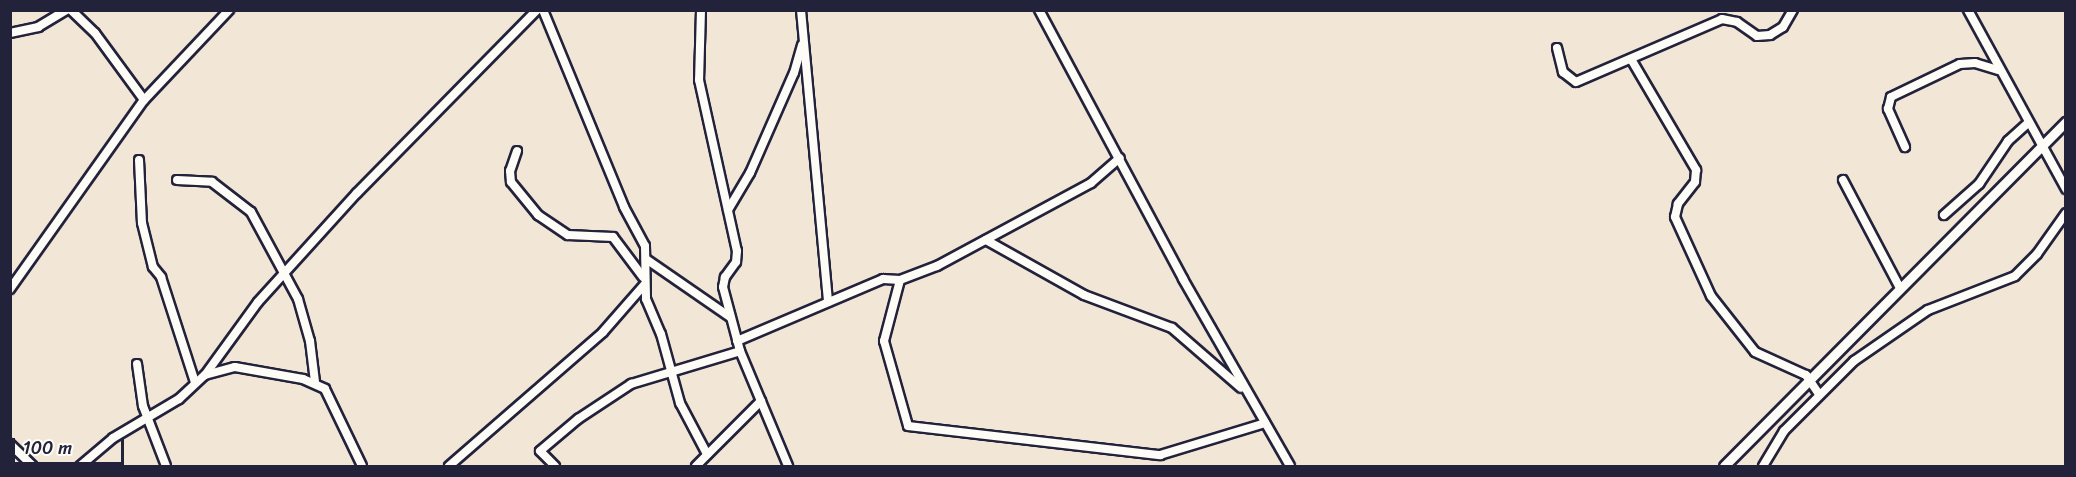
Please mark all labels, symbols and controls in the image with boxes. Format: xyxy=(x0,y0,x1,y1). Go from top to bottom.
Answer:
scale bar xyxy=(15,426,128,464)
text: 100 m xyxy=(23,432,72,464)

